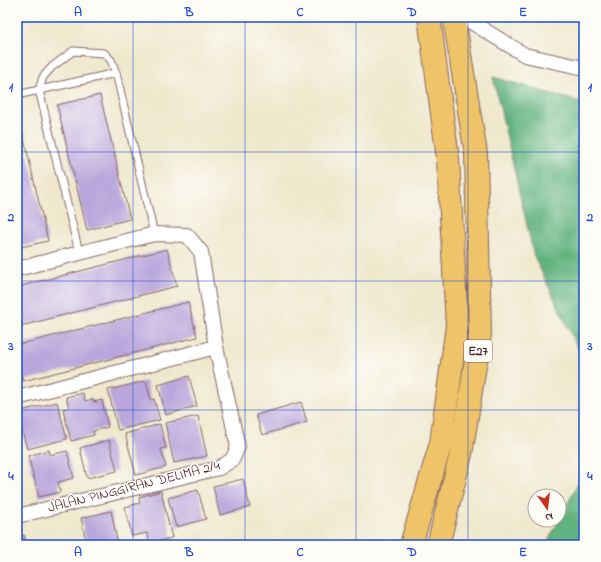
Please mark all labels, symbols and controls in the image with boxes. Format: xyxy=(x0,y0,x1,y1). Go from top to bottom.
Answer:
text: A xyxy=(74,3,82,22)
text: B xyxy=(184,3,194,22)
text: C xyxy=(296,3,304,22)
text: D xyxy=(406,3,417,22)
text: E xyxy=(519,3,527,22)
text: 1 xyxy=(9,78,14,97)
text: 1 xyxy=(588,78,593,97)
text: 2 xyxy=(7,208,15,227)
text: 2 xyxy=(586,208,594,227)
text: 3 xyxy=(7,337,14,356)
text: 3 xyxy=(586,337,593,356)
road number: E27 xyxy=(464,340,492,362)
street label: JALAN PINGGIRAN DELIMA 2/4 xyxy=(46,455,223,519)
text: 4 xyxy=(7,467,14,486)
text: 4 xyxy=(586,467,593,486)
north arrow xyxy=(527,488,567,528)
text: N xyxy=(544,508,555,525)
text: A xyxy=(74,543,82,562)
text: B xyxy=(184,543,194,562)
text: C xyxy=(296,543,304,562)
text: D xyxy=(406,543,417,562)
text: E xyxy=(519,543,527,562)

